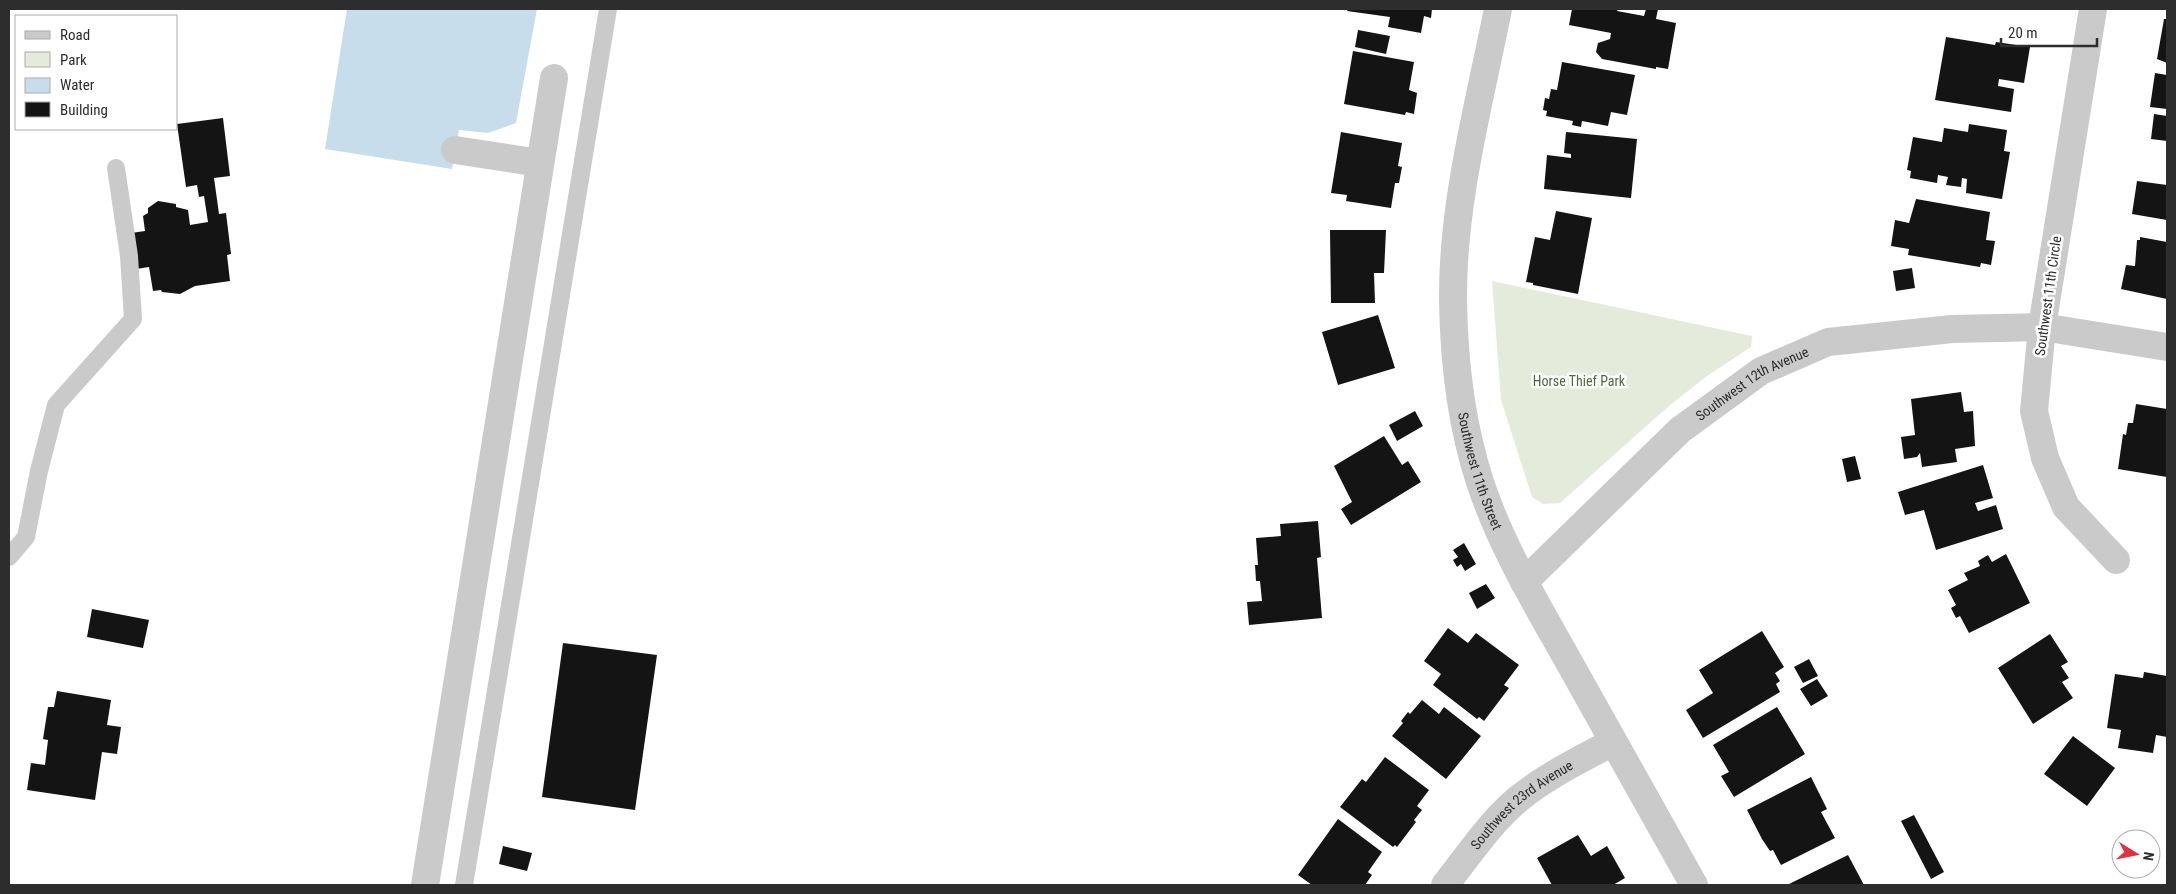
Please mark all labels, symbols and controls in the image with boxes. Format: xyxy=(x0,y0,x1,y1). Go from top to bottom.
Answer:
legend xyxy=(15,15,178,130)
scale bar xyxy=(2001,15,2097,47)
text: 20 m xyxy=(2008,24,2038,42)
text: Road xyxy=(60,26,90,44)
text: Park xyxy=(60,51,87,69)
text: Water xyxy=(60,76,95,94)
text: Building xyxy=(60,101,108,119)
street label: Southwest 11th Circle xyxy=(2032,235,2064,357)
street label: Southwest 12th Avenue xyxy=(1693,343,1811,424)
park label: Horse Thief Park xyxy=(1533,373,1626,389)
street label: Southwest 11th Street xyxy=(1455,411,1506,532)
street label: Southwest 23rd Avenue xyxy=(1467,757,1576,853)
north arrow xyxy=(2111,829,2161,879)
text: N xyxy=(2140,851,2157,862)

